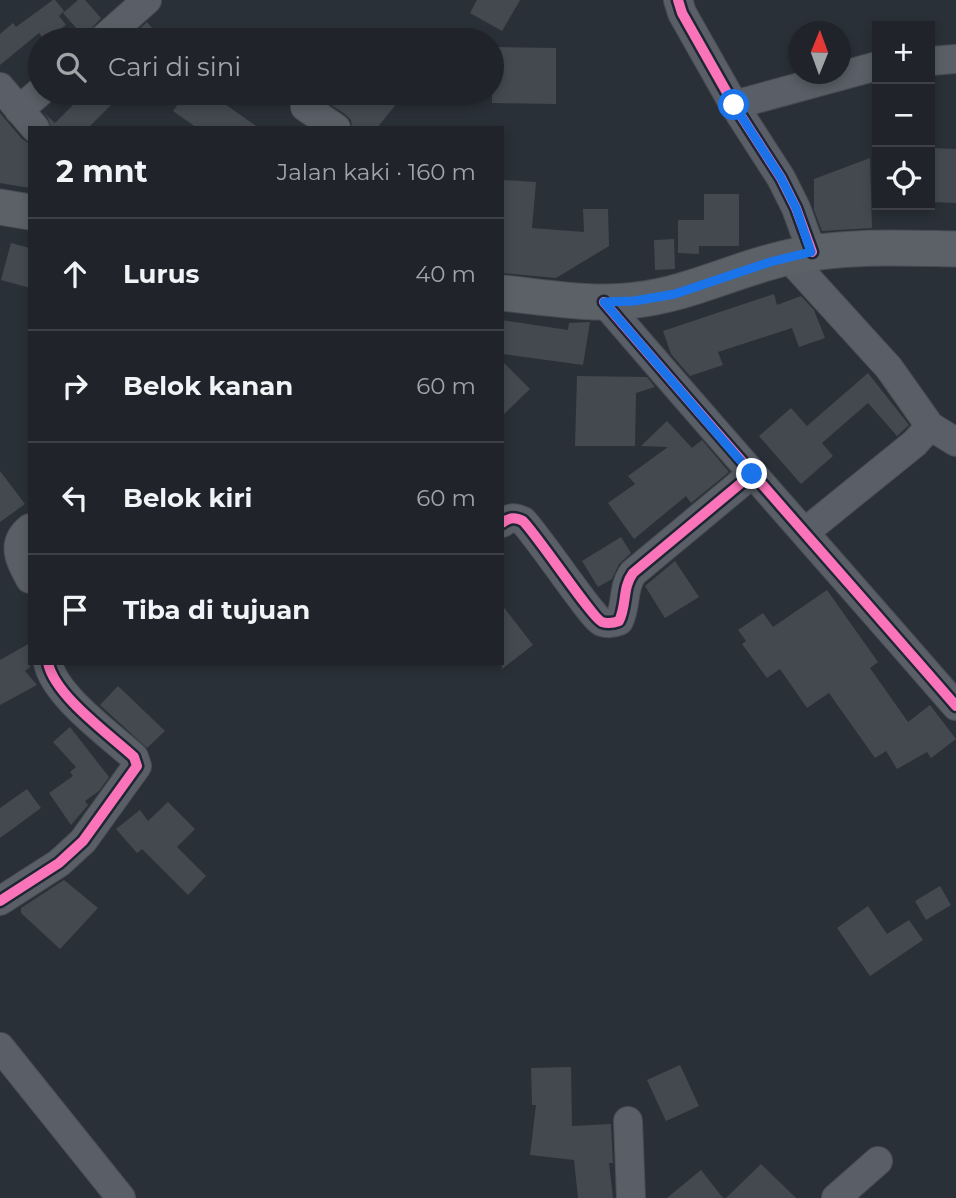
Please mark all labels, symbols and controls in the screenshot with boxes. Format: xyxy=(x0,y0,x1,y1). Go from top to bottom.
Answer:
north arrow xyxy=(788,21,851,84)
map controls xyxy=(872,21,935,210)
button: + xyxy=(872,21,935,84)
search box xyxy=(28,28,504,105)
icon: search xyxy=(52,48,90,86)
text: Cari di sini xyxy=(108,51,241,83)
button: − xyxy=(872,84,935,147)
route start xyxy=(718,89,749,120)
button: locate xyxy=(872,147,935,210)
text: 2 mnt xyxy=(56,153,147,190)
text: Jalan kaki · 160 m xyxy=(277,158,476,186)
icon: ahead xyxy=(56,255,94,293)
text: Lurus xyxy=(123,258,199,290)
text: 40 m xyxy=(415,260,476,288)
icon: right xyxy=(56,367,94,405)
text: Belok kanan xyxy=(123,370,293,402)
text: 60 m xyxy=(416,372,476,400)
route end xyxy=(736,458,767,489)
icon: left xyxy=(56,479,94,517)
text: Belok kiri xyxy=(123,482,252,514)
text: 60 m xyxy=(416,484,476,512)
icon: arrive xyxy=(56,591,94,629)
text: Tiba di tujuan xyxy=(123,594,310,626)

